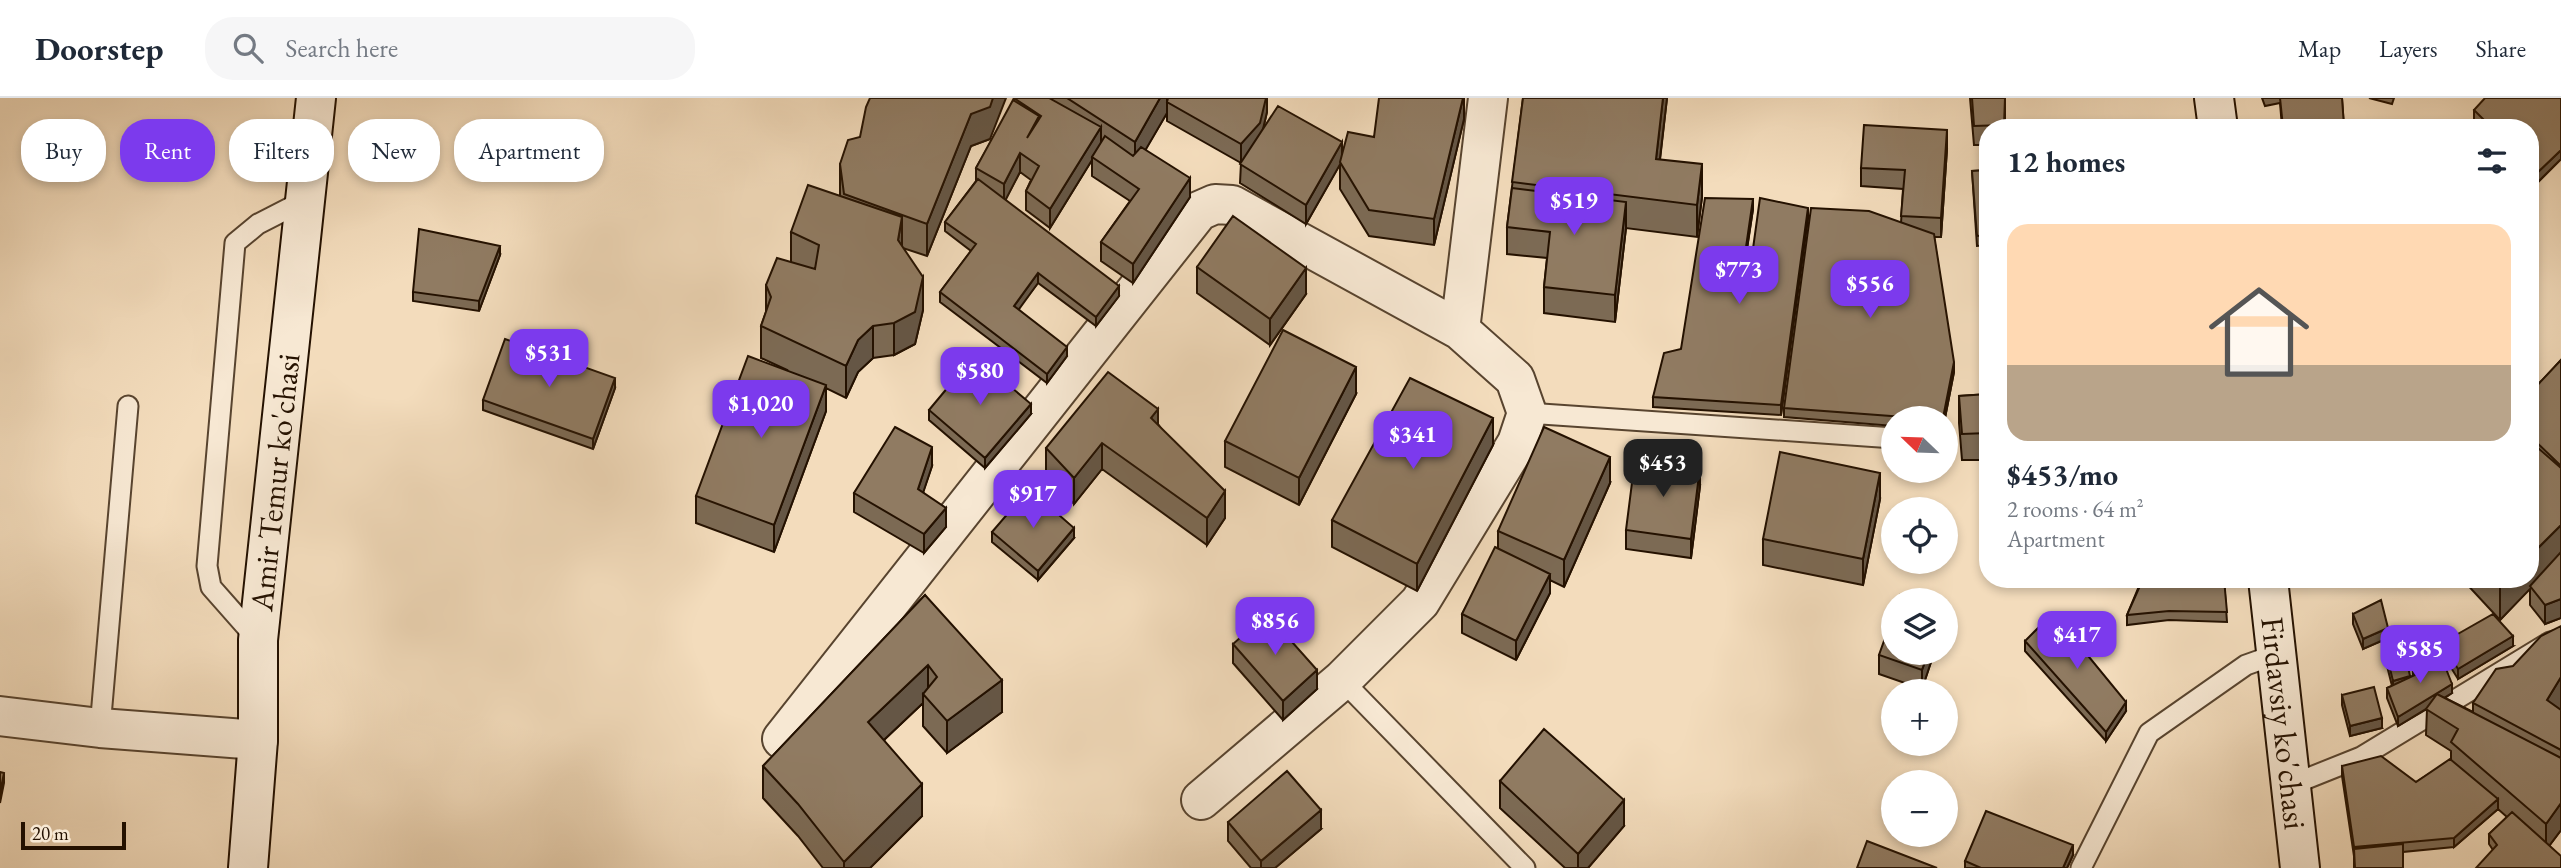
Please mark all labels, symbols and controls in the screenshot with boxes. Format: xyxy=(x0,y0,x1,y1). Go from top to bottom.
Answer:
search box xyxy=(205,17,695,80)
text: Doorstep xyxy=(35,27,163,70)
icon: search xyxy=(229,29,267,67)
text: Search here xyxy=(285,31,398,65)
text: Map xyxy=(2298,33,2341,64)
text: Layers xyxy=(2379,33,2438,64)
text: Share xyxy=(2476,33,2526,64)
chip: Buy xyxy=(21,119,106,182)
chip: Rent xyxy=(120,119,215,182)
chip: Filters xyxy=(229,119,334,182)
chip: New xyxy=(348,119,440,182)
chip: Apartment xyxy=(454,119,604,182)
text: 12 homes xyxy=(2007,142,2125,181)
icon: filters xyxy=(2473,142,2511,180)
pin: $519 xyxy=(1533,178,1615,237)
text: $519 xyxy=(1550,185,1598,215)
pin: $773 xyxy=(1698,246,1780,306)
text: $773 xyxy=(1715,254,1763,284)
pin: $556 xyxy=(1829,260,1911,320)
text: $556 xyxy=(1846,268,1894,298)
icon: home xyxy=(2196,269,2322,395)
pin: $531 xyxy=(508,330,590,389)
text: $531 xyxy=(525,337,573,367)
pin: $580 xyxy=(939,348,1021,407)
street label: Amir Temur ko'chasi xyxy=(240,351,310,614)
text: $580 xyxy=(956,355,1004,385)
pin: $1,020 xyxy=(704,380,818,440)
text: $1,020 xyxy=(729,388,793,418)
north arrow xyxy=(1881,406,1958,483)
map controls xyxy=(1881,406,1958,847)
pin: $341 xyxy=(1372,412,1454,471)
text: $341 xyxy=(1389,419,1437,449)
pin: $453 xyxy=(1622,440,1704,499)
text: $453 xyxy=(1639,447,1687,477)
text: $453/mo xyxy=(2007,455,2118,494)
pin: $917 xyxy=(992,470,1074,530)
text: $917 xyxy=(1009,478,1057,508)
text: 2 rooms · 64 m² xyxy=(2007,494,2144,524)
button: locate xyxy=(1881,497,1958,574)
text: Apartment xyxy=(2007,524,2105,554)
button: layers xyxy=(1881,588,1958,665)
pin: $856 xyxy=(1234,598,1316,657)
text: $856 xyxy=(1251,605,1299,635)
pin: $417 xyxy=(2036,612,2118,671)
street label: Firdavsiy ko'chasi xyxy=(2251,615,2317,832)
text: $417 xyxy=(2053,619,2101,649)
pin: $585 xyxy=(2379,626,2461,685)
text: $585 xyxy=(2396,633,2444,663)
button: + xyxy=(1881,679,1958,756)
button: − xyxy=(1881,770,1958,847)
scale bar xyxy=(21,819,126,851)
text: 20 m xyxy=(32,821,69,846)

